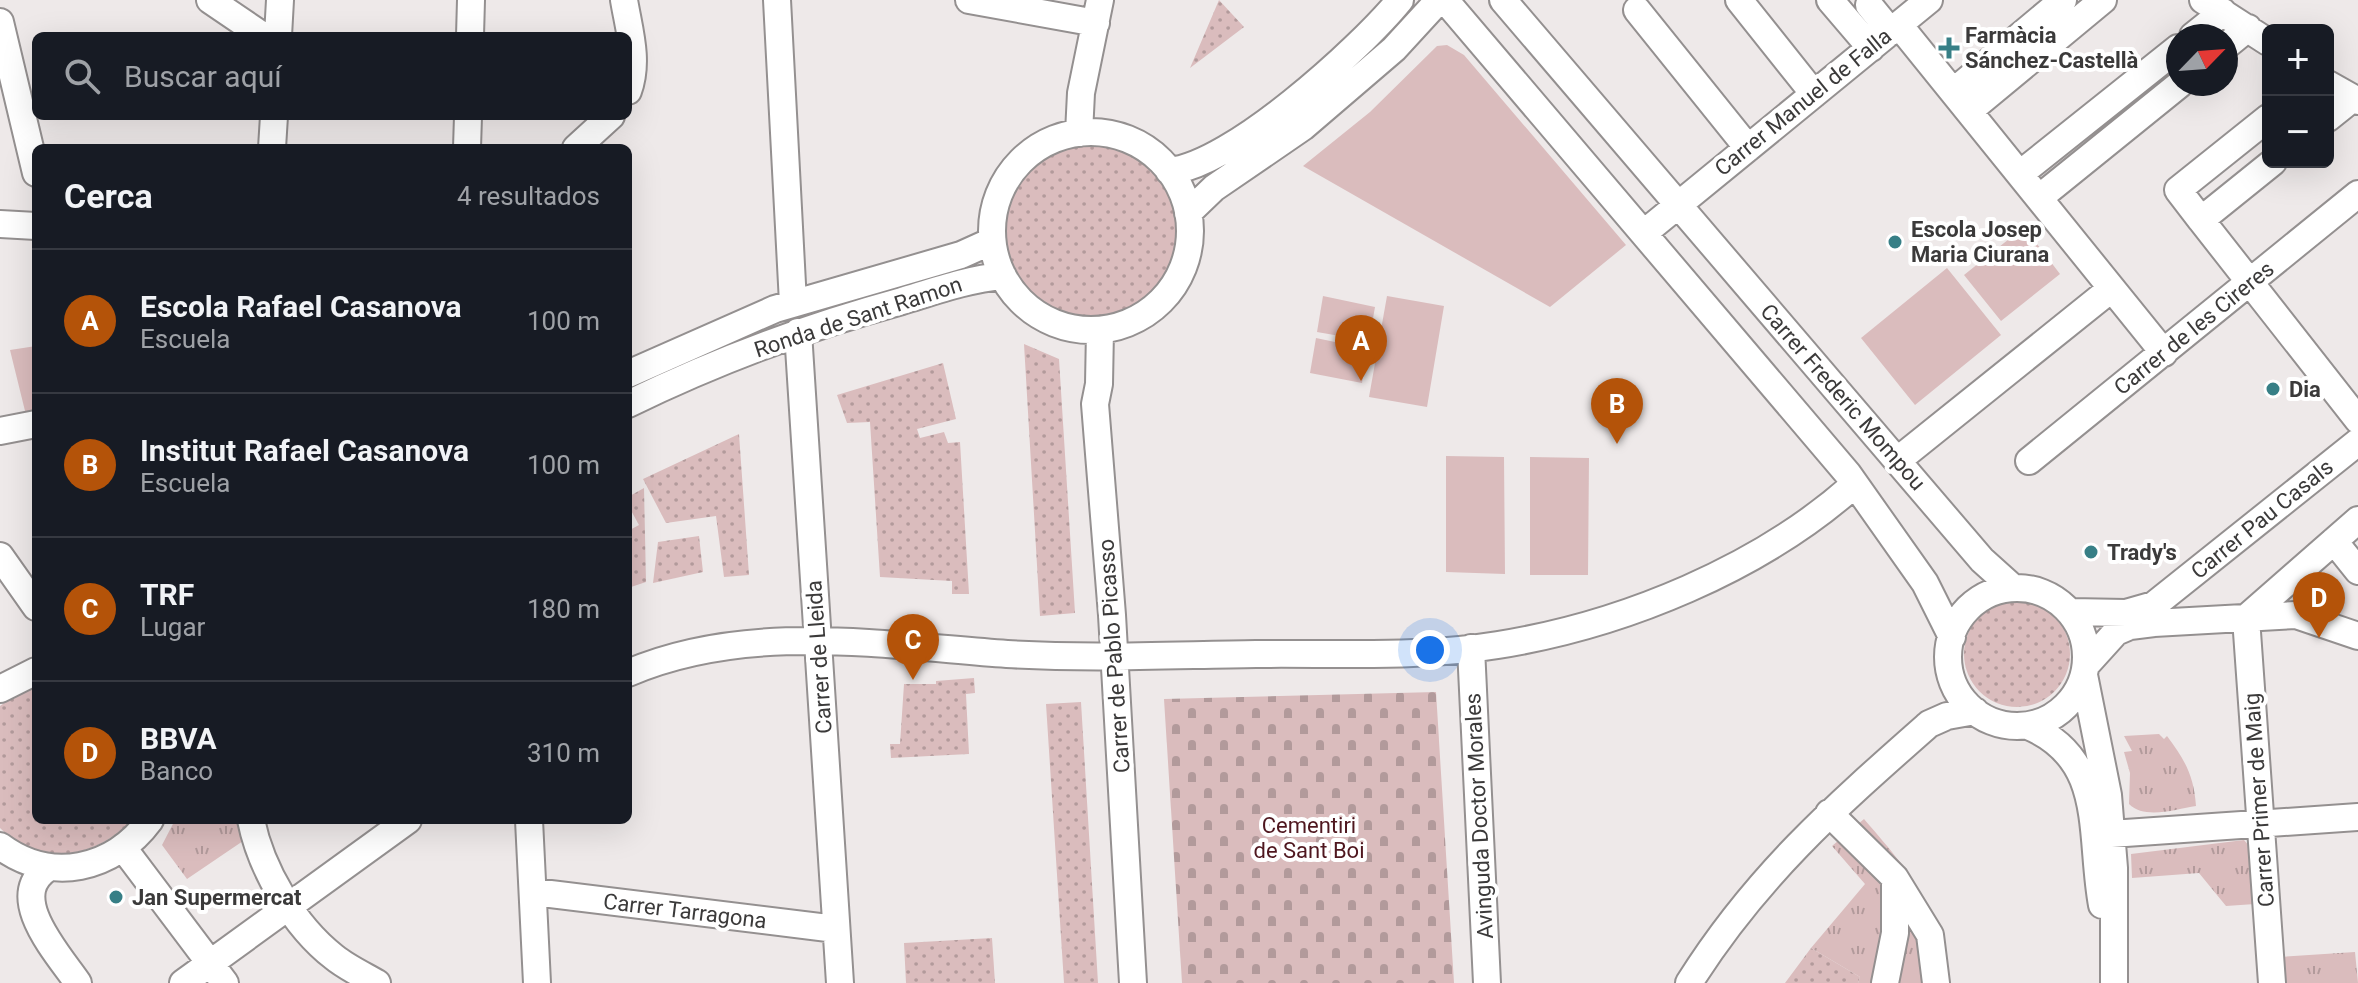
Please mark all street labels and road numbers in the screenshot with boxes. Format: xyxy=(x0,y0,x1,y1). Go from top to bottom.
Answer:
street label: Carrer Manuel de Falla xyxy=(1710,23,1896,181)
street label: Carrer de les Cireres xyxy=(2109,256,2279,400)
street label: Ronda de Sant Ramon xyxy=(751,272,965,362)
street label: Carrer Frederic Mompou xyxy=(1755,299,1931,495)
street label: Carrer Pau Casals xyxy=(2186,454,2338,584)
street label: Carrer de Pablo Picasso xyxy=(1093,538,1135,774)
street label: Carrer de Lleida xyxy=(801,579,837,735)
street label: Avinguda Doctor Morales xyxy=(1460,692,1498,940)
street label: Carrer Primer de Maig xyxy=(2239,692,2279,908)
street label: Carrer Tarragona xyxy=(602,889,768,933)

